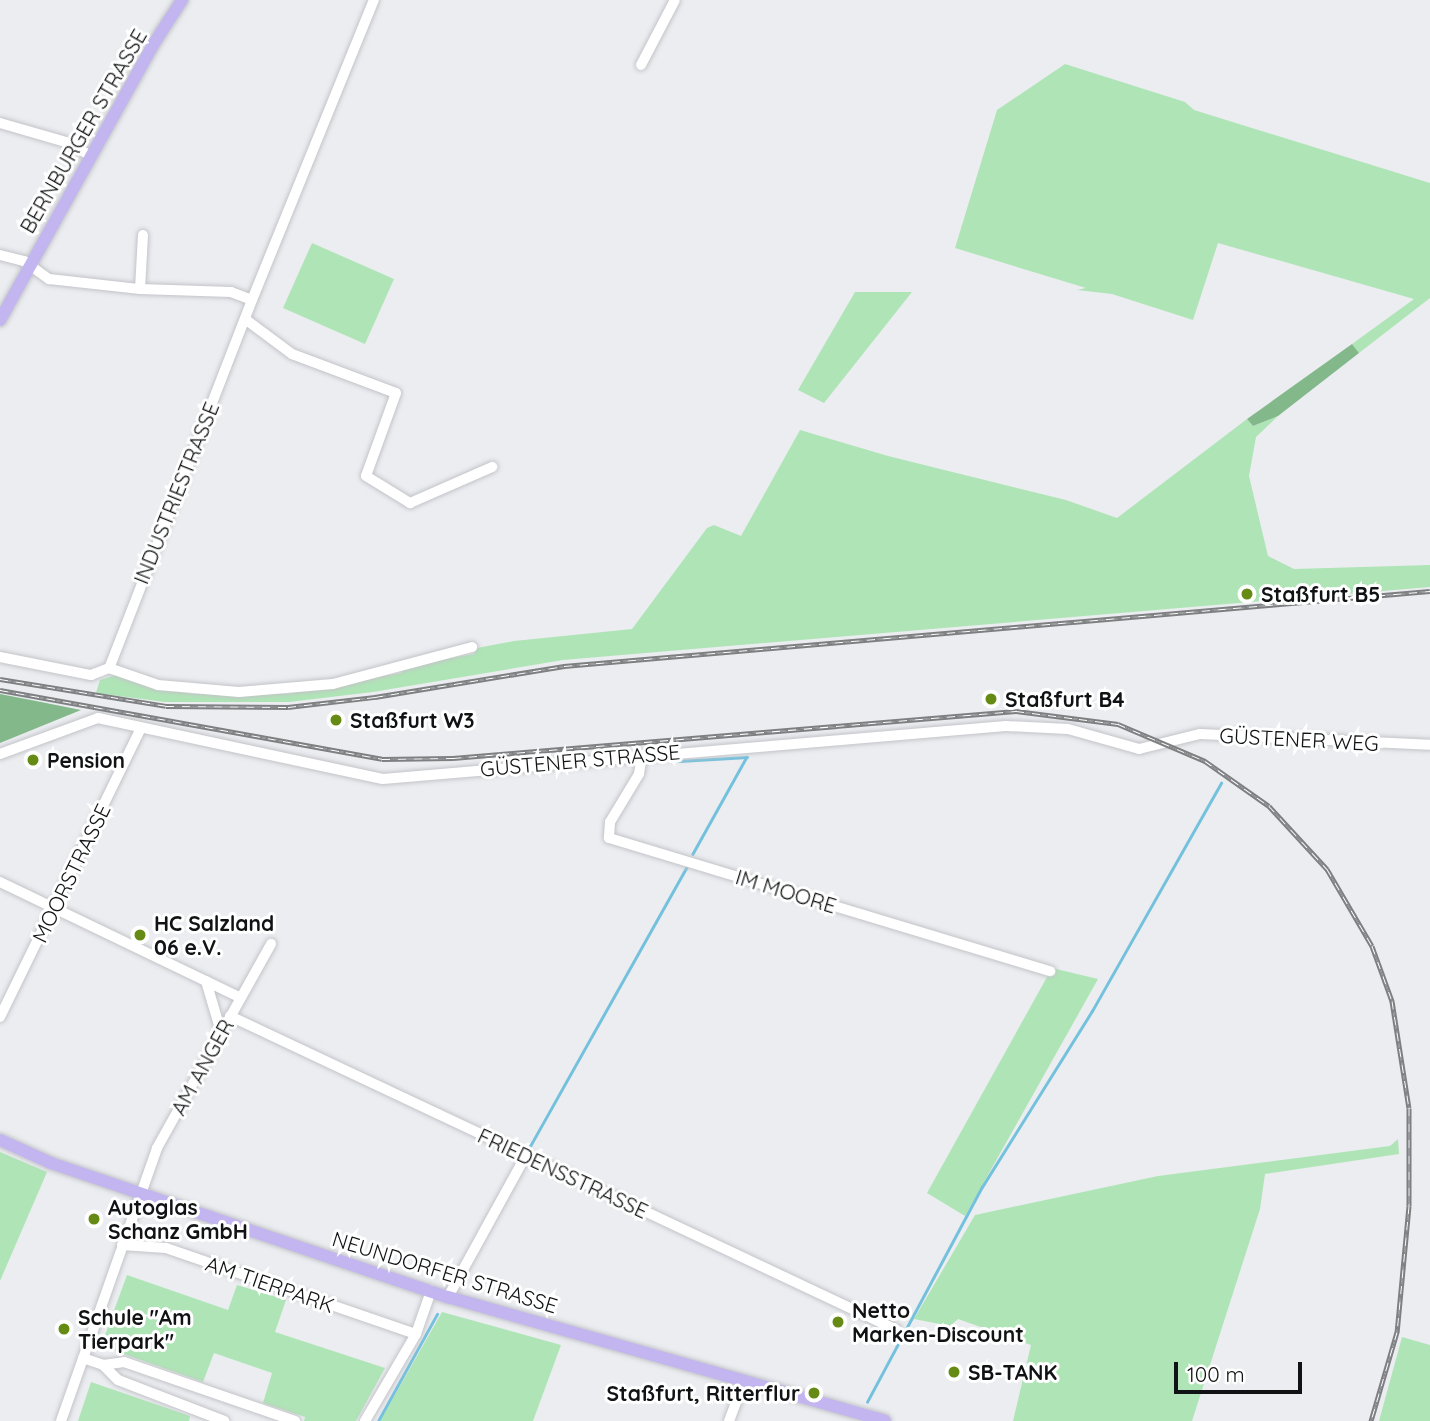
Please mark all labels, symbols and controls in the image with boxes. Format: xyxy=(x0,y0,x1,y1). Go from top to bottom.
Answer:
street label: BERNBURGER STRASSE xyxy=(14,24,152,238)
street label: INDUSTRIESTRASSE xyxy=(128,398,224,588)
place label: Staßfurt B5 xyxy=(1261,581,1380,607)
marker: Staßfurt B5 xyxy=(1239,586,1255,602)
place label: Staßfurt B4 xyxy=(1005,686,1125,712)
marker: Staßfurt B4 xyxy=(983,691,999,707)
place label: Staßfurt W3 xyxy=(350,707,474,733)
marker: Staßfurt W3 xyxy=(328,712,344,728)
street label: GÜSTENER WEG xyxy=(1219,722,1379,756)
street label: GÜSTENER STRASSE xyxy=(479,739,681,781)
place label: Pension xyxy=(47,747,125,773)
marker: Pension xyxy=(25,752,41,768)
street label: MOORSTRASSE xyxy=(27,799,115,947)
street label: IM MOORE xyxy=(733,864,839,918)
place label: HC Salzland 06 e.V. xyxy=(154,910,274,960)
marker: HC Salzland 06 e.V. xyxy=(132,927,148,943)
street label: AM ANGER xyxy=(165,1014,239,1120)
street label: FRIEDENSSTRASSE xyxy=(474,1123,652,1223)
place label: Autoglas Schanz GmbH xyxy=(108,1194,248,1244)
marker: Autoglas Schanz GmbH xyxy=(86,1211,102,1227)
street label: NEUNDORFER STRASSE xyxy=(329,1226,561,1318)
street label: AM TIERPARK xyxy=(202,1250,338,1318)
place label: Netto Marken-Discount xyxy=(852,1297,1024,1347)
place label: Schule "Am Tierpark" xyxy=(78,1304,192,1354)
marker: Netto Marken-Discount xyxy=(830,1314,846,1330)
marker: Schule "Am Tierpark" xyxy=(56,1321,72,1337)
scale bar xyxy=(1178,1348,1306,1392)
place label: SB-TANK xyxy=(968,1359,1057,1385)
text: 100 m xyxy=(1187,1361,1245,1387)
marker: SB-TANK xyxy=(946,1364,962,1380)
place label: Staßfurt, Ritterflur xyxy=(607,1380,800,1406)
marker: Staßfurt, Ritterflur xyxy=(806,1385,822,1401)

